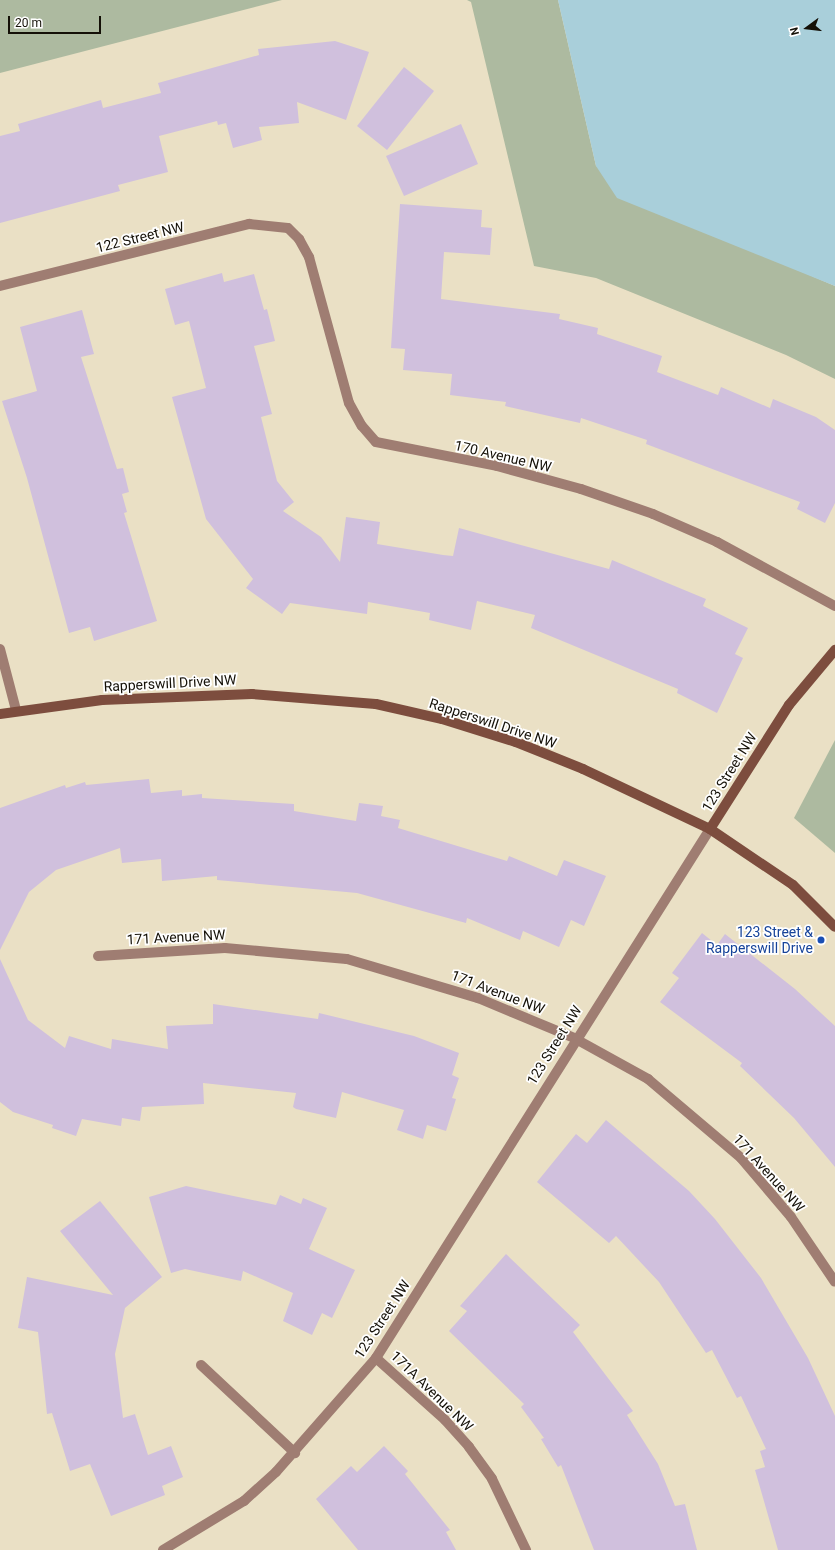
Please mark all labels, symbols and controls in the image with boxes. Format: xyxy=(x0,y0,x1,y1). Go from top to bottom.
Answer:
scale bar xyxy=(10,8,103,34)
north arrow xyxy=(787,8,827,48)
text: 20 m xyxy=(15,16,42,30)
text: N xyxy=(788,26,802,37)
street label: 122 Street NW xyxy=(94,218,186,256)
street label: 170 Avenue NW xyxy=(453,437,553,475)
street label: Rapperswill Drive NW xyxy=(103,671,237,695)
street label: Rapperswill Drive NW xyxy=(427,694,559,752)
street label: 123 Street NW xyxy=(698,729,760,815)
place label: 123 Street & Rapperswill Drive xyxy=(706,924,813,956)
street label: 171 Avenue NW xyxy=(126,926,226,948)
marker: 123 Street & Rapperswill Drive xyxy=(816,935,826,945)
street label: 171 Avenue NW xyxy=(449,966,547,1018)
street label: 123 Street NW xyxy=(523,1002,585,1088)
street label: 171 Avenue NW xyxy=(730,1131,808,1215)
street label: 123 Street NW xyxy=(350,1277,414,1361)
street label: 171A Avenue NW xyxy=(387,1347,477,1435)

